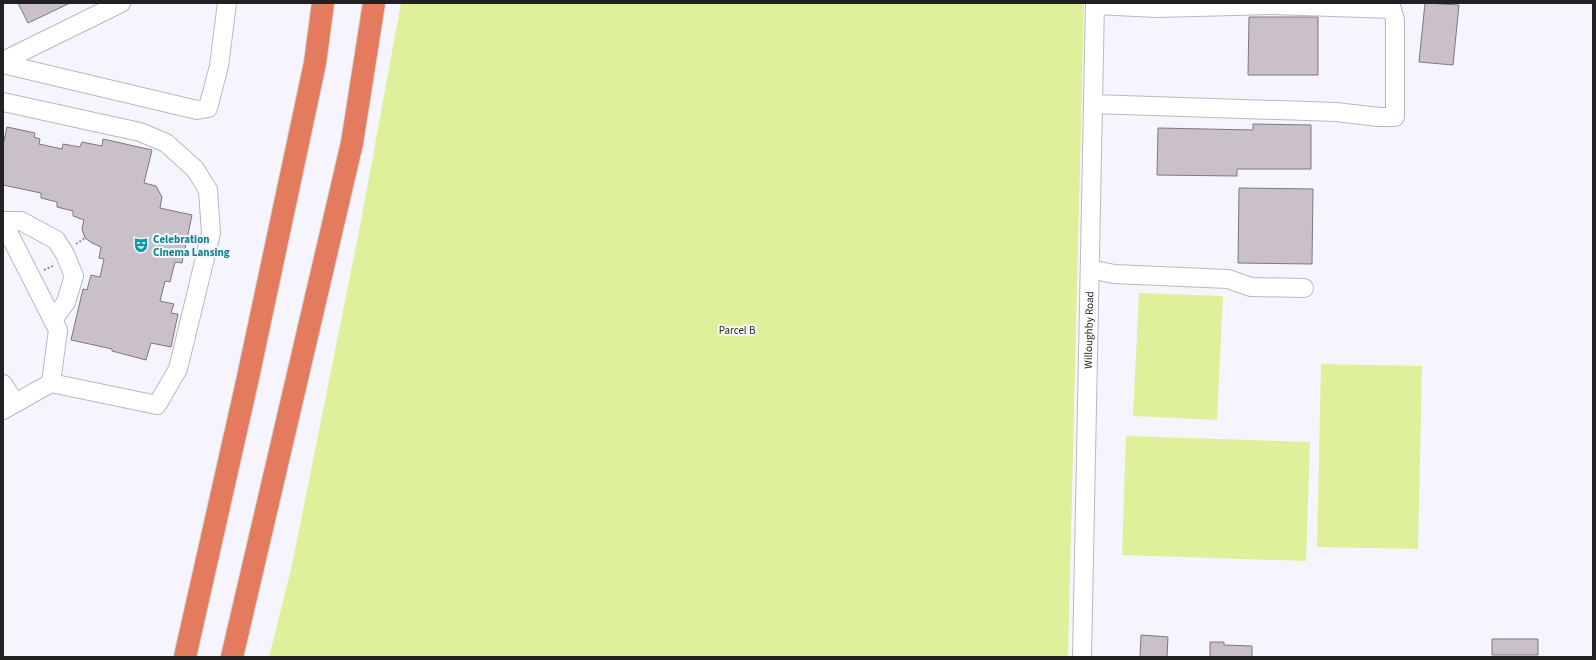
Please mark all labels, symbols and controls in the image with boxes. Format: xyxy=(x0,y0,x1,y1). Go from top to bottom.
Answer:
place label: Celebration Cinema Lansing xyxy=(153,232,230,260)
theatre icon: Celebration Cinema Lansing xyxy=(132,236,150,254)
street label: Willoughby Road xyxy=(1081,291,1097,369)
park label: Parcel B xyxy=(719,323,756,338)

